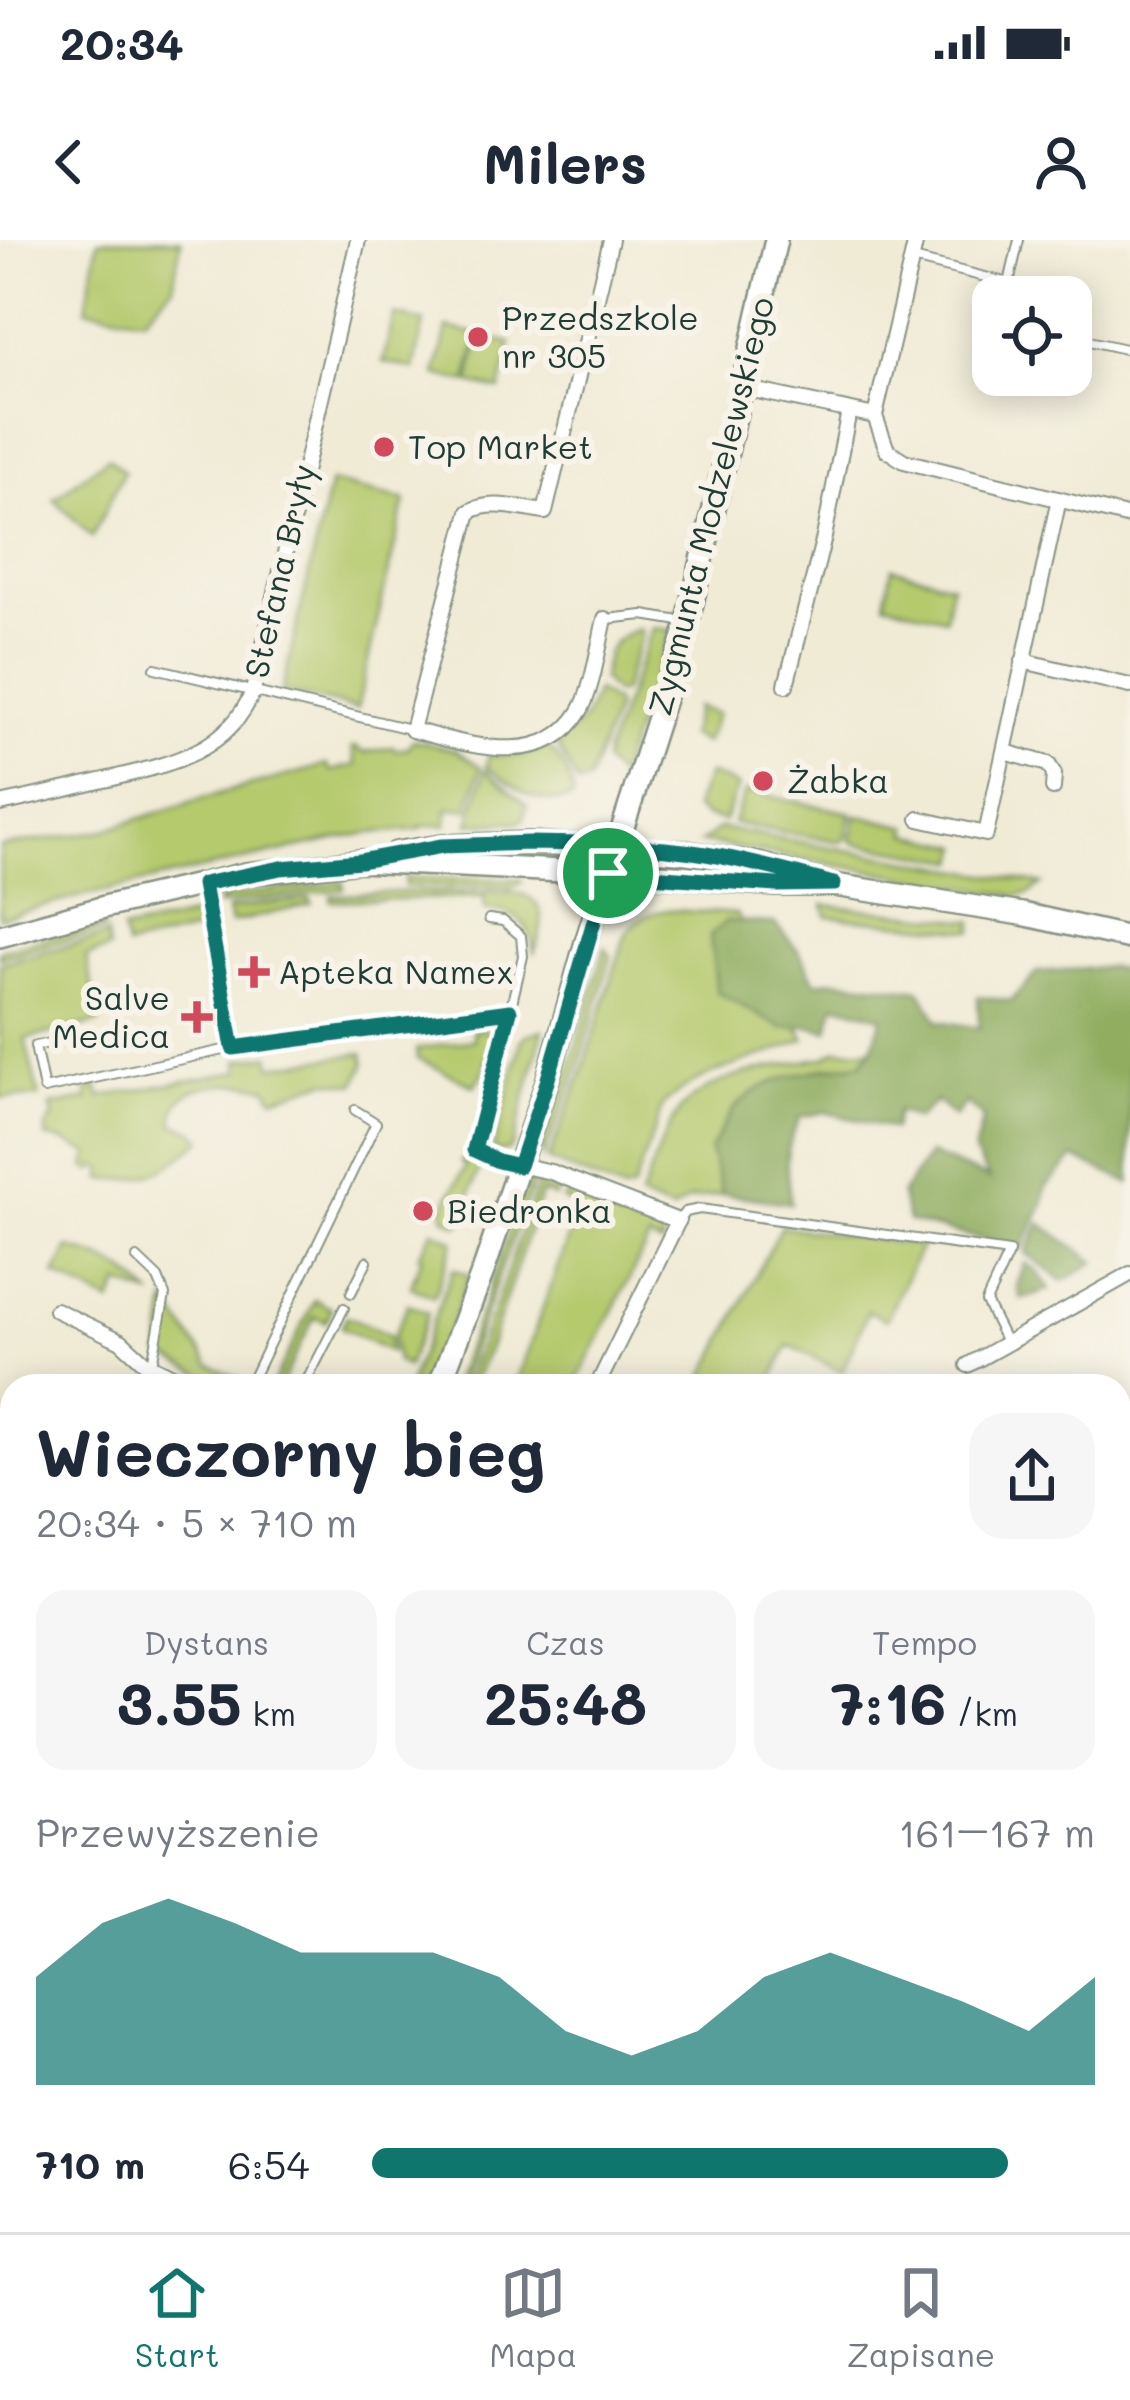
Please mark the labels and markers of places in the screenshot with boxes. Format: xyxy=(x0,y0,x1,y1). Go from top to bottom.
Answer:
place label: Przedszkole nr 305 xyxy=(502,295,699,376)
marker: Przedszkole nr 305 xyxy=(465,324,491,350)
place label: Top Market xyxy=(408,424,593,467)
marker: Top Market xyxy=(371,434,397,460)
place label: Żabka xyxy=(787,758,889,801)
marker: Żabka xyxy=(750,768,776,794)
pin xyxy=(557,822,659,924)
place label: Apteka Namex xyxy=(278,949,513,992)
marker: Apteka Namex xyxy=(241,959,267,985)
place label: Salve Medica xyxy=(52,975,170,1056)
marker: Salve Medica xyxy=(181,1001,213,1033)
place label: Biedronka xyxy=(447,1188,611,1231)
marker: Biedronka xyxy=(410,1198,436,1224)

